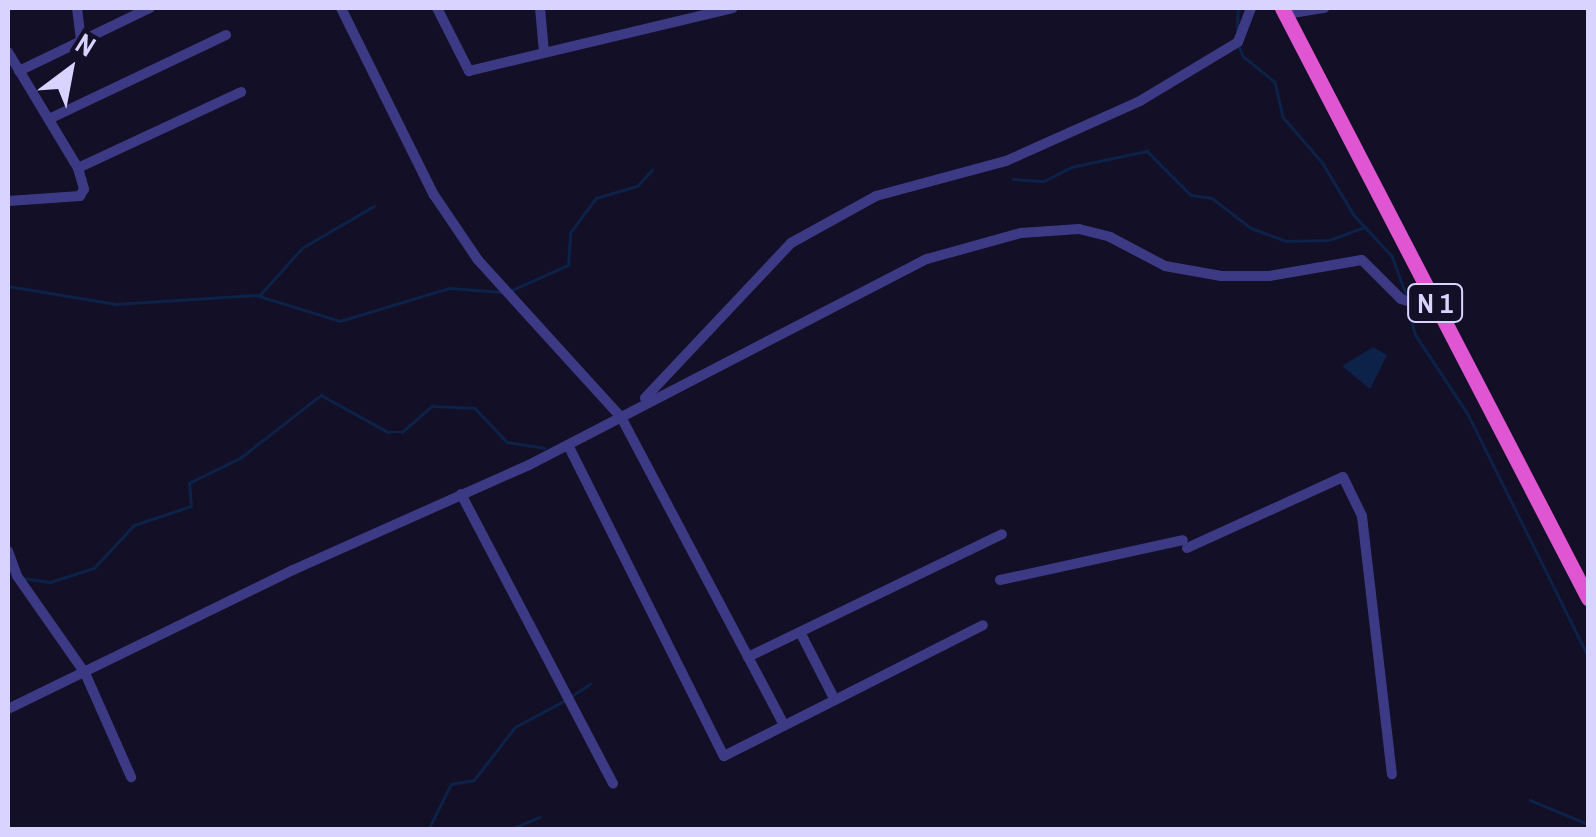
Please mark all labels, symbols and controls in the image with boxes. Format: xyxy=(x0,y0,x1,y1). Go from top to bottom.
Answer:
north arrow xyxy=(20,20,120,120)
text: N xyxy=(69,24,103,65)
road number: N 1 xyxy=(1405,280,1465,326)

